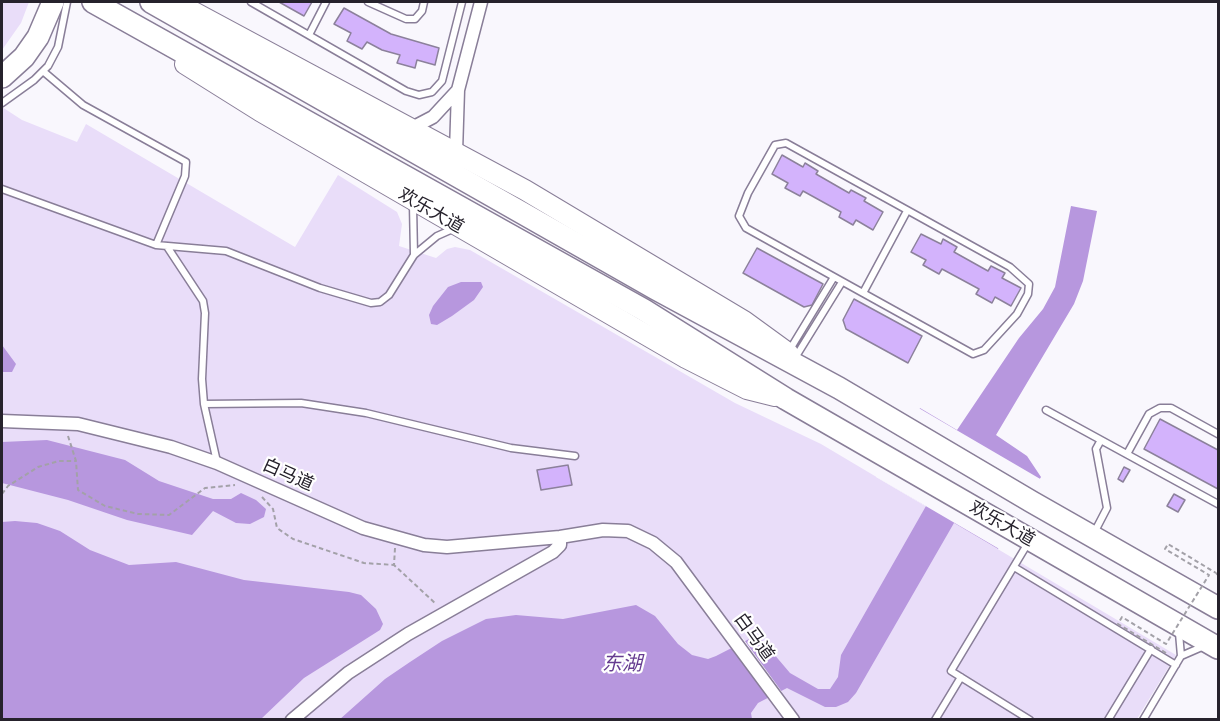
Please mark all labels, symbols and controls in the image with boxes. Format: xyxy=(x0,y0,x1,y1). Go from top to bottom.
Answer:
street label: 欢乐大道 xyxy=(394,184,468,238)
street label: 白马道 xyxy=(259,454,317,496)
street label: 欢乐大道 xyxy=(965,497,1039,551)
street label: 白马道 xyxy=(729,609,779,665)
water label: 东湖 xyxy=(602,652,642,676)

